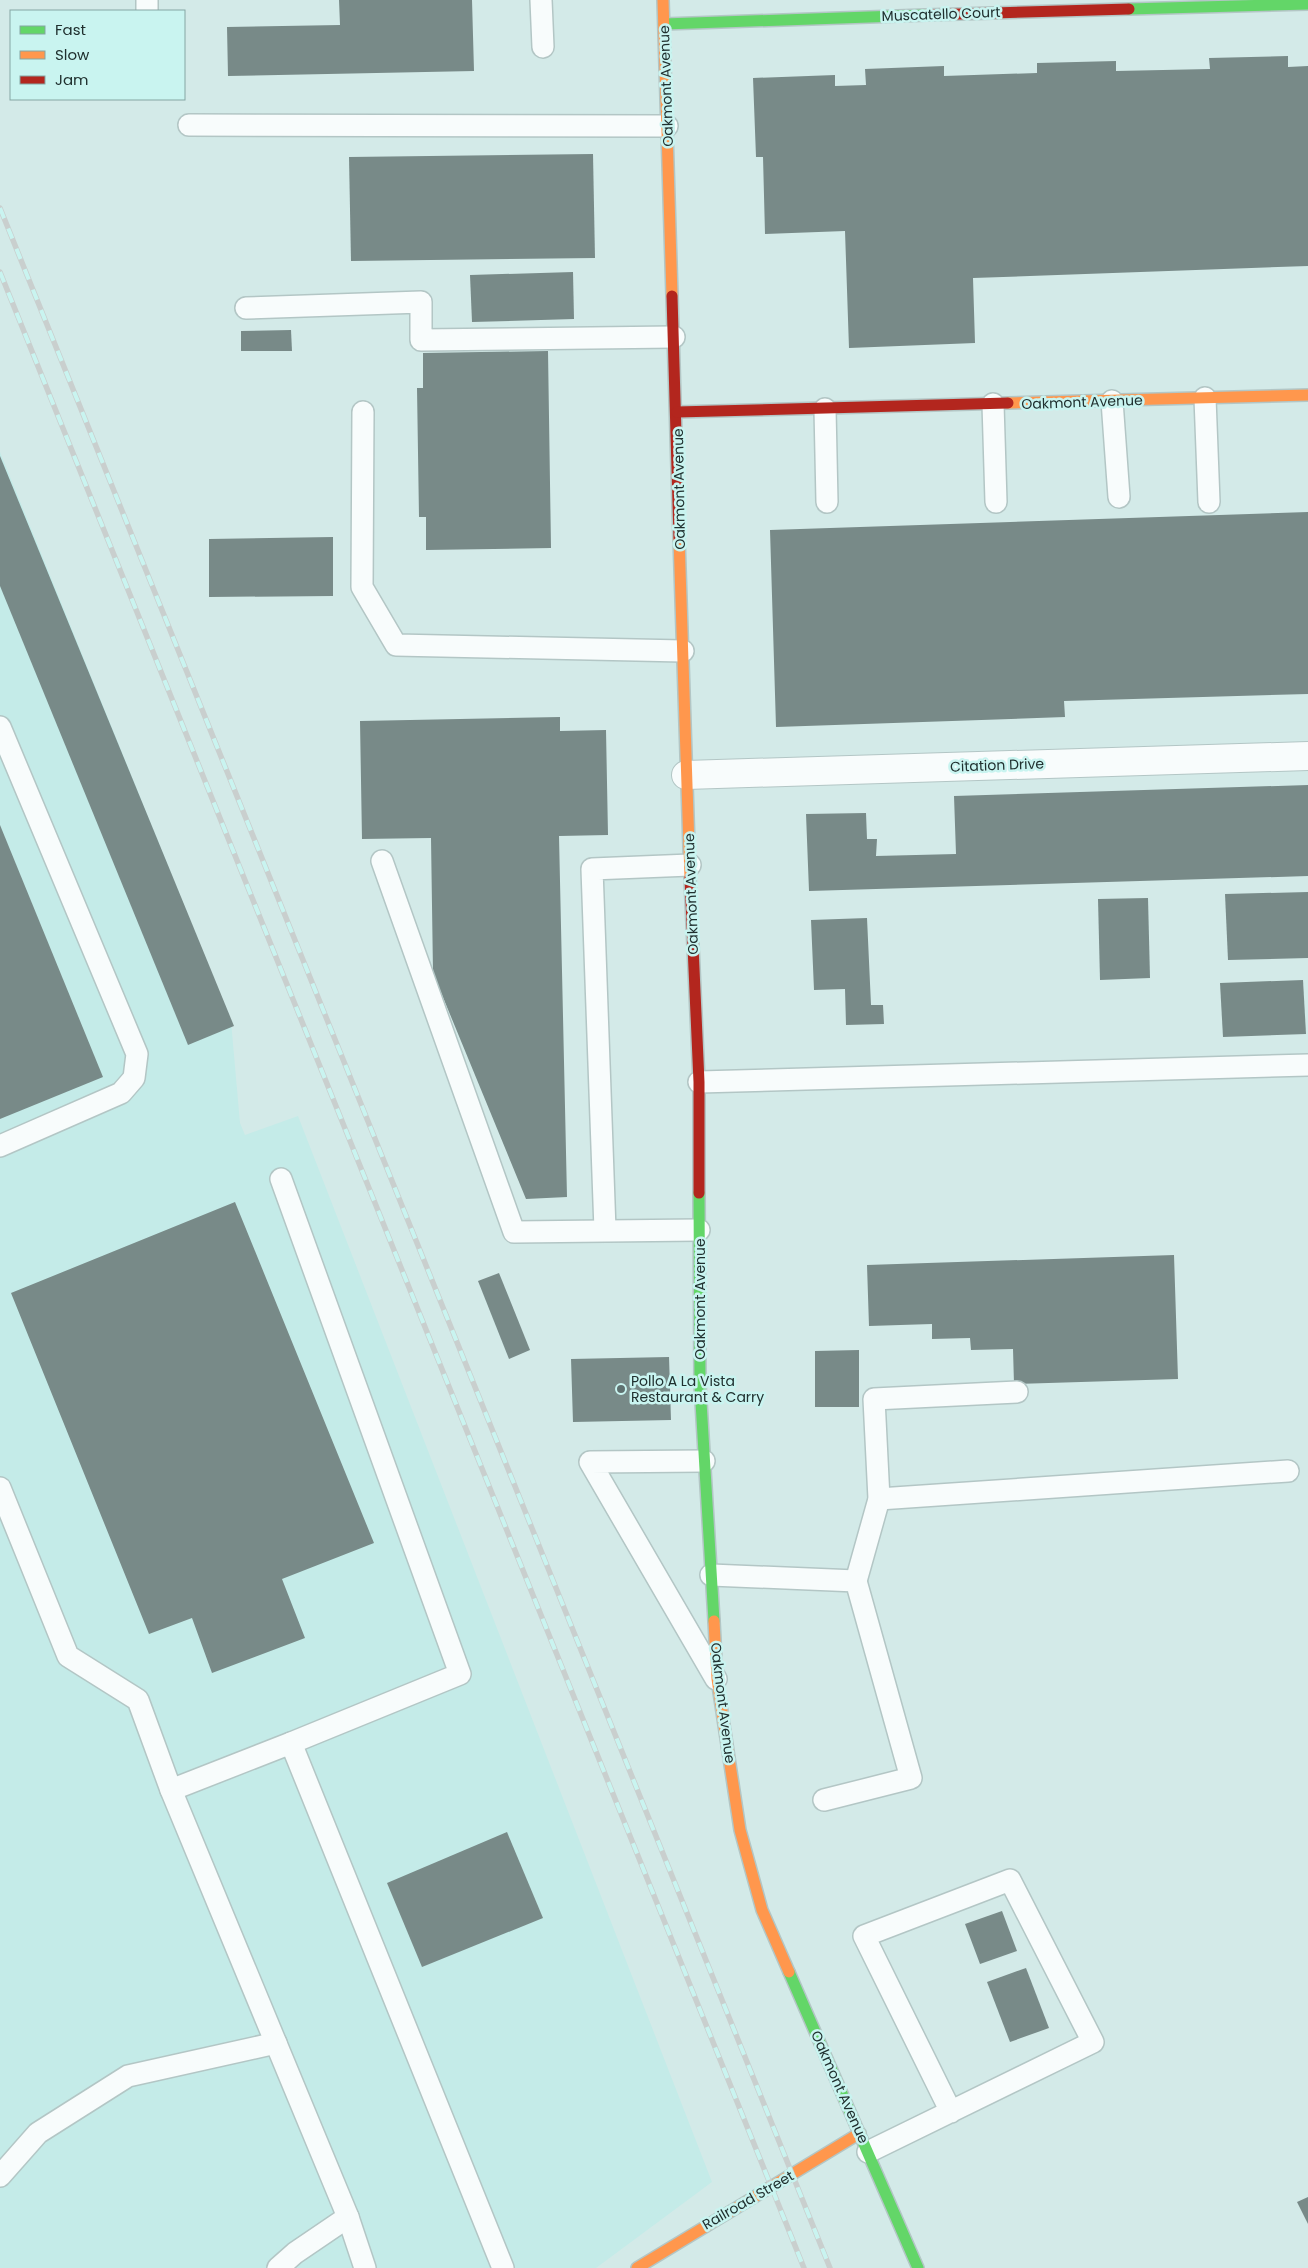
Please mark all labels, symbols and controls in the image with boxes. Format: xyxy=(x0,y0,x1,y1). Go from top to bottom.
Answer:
street label: Muscatello Court xyxy=(881,2,1001,26)
legend xyxy=(10,10,185,100)
text: Fast xyxy=(55,19,86,40)
street label: Oakmont Avenue xyxy=(654,25,678,147)
text: Slow xyxy=(55,44,90,65)
text: Jam xyxy=(55,69,89,90)
street label: Oakmont Avenue xyxy=(1021,390,1143,414)
street label: Oakmont Avenue xyxy=(668,428,690,550)
street label: Citation Drive xyxy=(950,753,1045,777)
street label: Oakmont Avenue xyxy=(679,833,703,955)
street label: Oakmont Avenue xyxy=(690,1238,710,1360)
place label: Pollo A La Vista Restaurant & Carry xyxy=(631,1371,764,1407)
marker: Pollo A La Vista Restaurant & Carry xyxy=(615,1383,627,1395)
street label: Oakmont Avenue xyxy=(706,1642,740,1765)
street label: Oakmont Avenue xyxy=(806,2027,874,2147)
street label: Railroad Street xyxy=(699,2166,797,2234)

